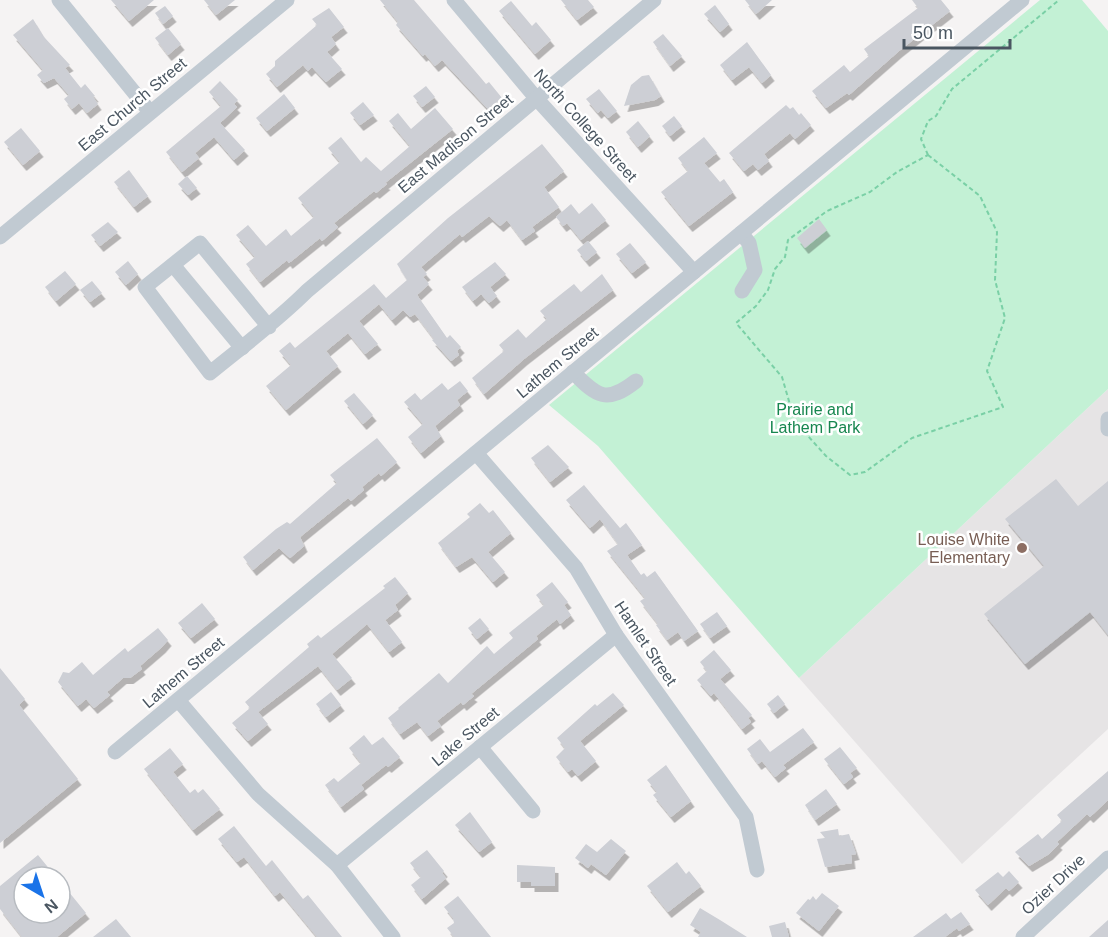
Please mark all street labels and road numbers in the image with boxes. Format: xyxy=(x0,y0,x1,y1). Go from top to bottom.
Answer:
street label: East Church Street xyxy=(75,54,190,154)
street label: North College Street xyxy=(531,66,641,185)
street label: East Madison Street xyxy=(395,90,516,196)
street label: Lathem Street xyxy=(513,323,602,401)
street label: Hamlet Street xyxy=(611,598,680,689)
street label: Lathem Street xyxy=(139,633,228,711)
street label: Lake Street xyxy=(429,703,503,769)
street label: Ozier Drive xyxy=(1018,851,1088,918)

